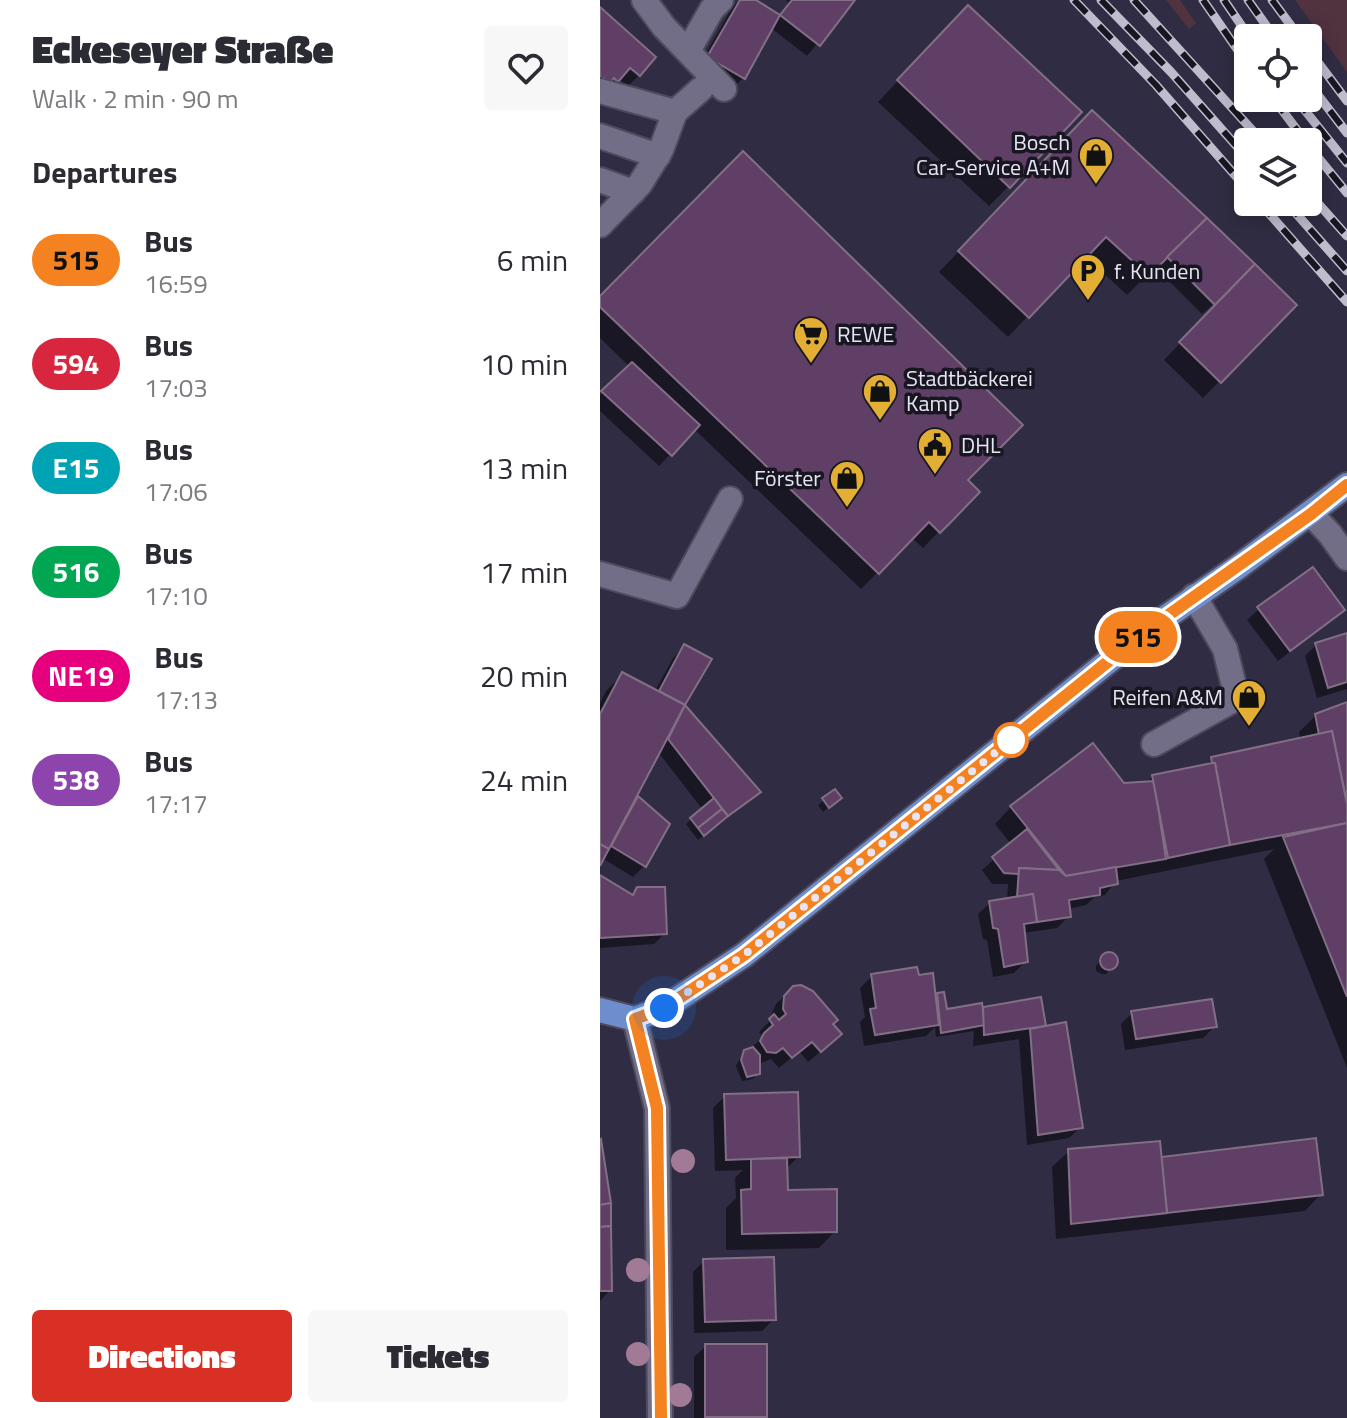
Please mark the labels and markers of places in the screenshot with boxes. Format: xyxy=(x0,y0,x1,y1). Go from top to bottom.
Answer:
place label: Bosch Car-Service A+M xyxy=(916,125,1070,184)
shop icon: Bosch Car-Service A+M xyxy=(1077,136,1115,186)
parking icon: f. Kunden xyxy=(1069,252,1107,302)
place label: f. Kunden xyxy=(1114,254,1200,288)
supermarket icon: REWE xyxy=(792,315,830,365)
place label: REWE xyxy=(837,317,894,351)
place label: Stadtbäckerei Kamp xyxy=(906,361,1033,420)
shop icon: Stadtbäckerei Kamp xyxy=(861,372,899,422)
public building icon: DHL xyxy=(916,426,954,476)
place label: DHL xyxy=(961,428,1001,462)
shop icon: Förster xyxy=(828,459,866,509)
place label: Förster xyxy=(754,461,821,495)
shop icon: Reifen A&M xyxy=(1230,678,1268,728)
place label: Reifen A&M xyxy=(1112,680,1223,714)
unlabelled marker xyxy=(994,723,1028,757)

